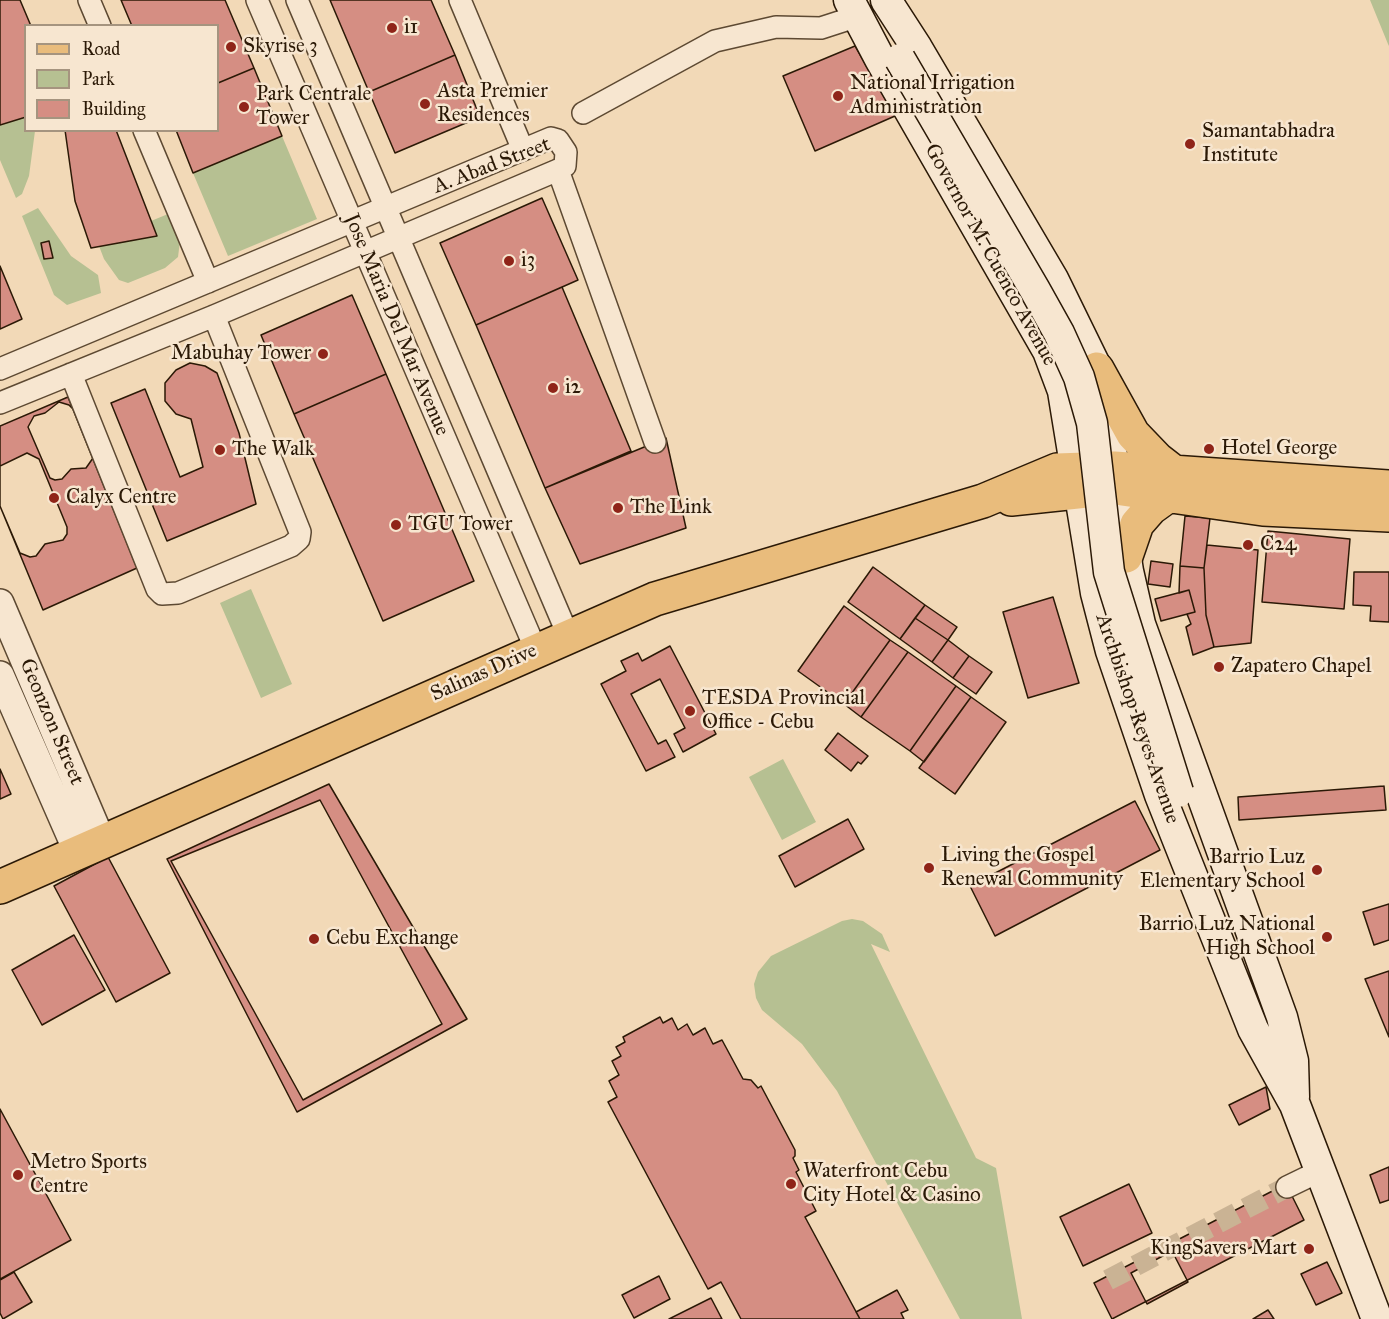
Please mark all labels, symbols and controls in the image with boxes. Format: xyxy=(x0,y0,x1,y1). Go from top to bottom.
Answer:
place label: i1 xyxy=(404,15,418,41)
marker: i1 xyxy=(385,21,399,35)
legend xyxy=(24,24,219,132)
place label: Skyrise 3 xyxy=(243,34,318,60)
text: Road xyxy=(82,38,120,60)
marker: Skyrise 3 xyxy=(224,40,238,54)
text: Park xyxy=(82,68,115,90)
place label: National Irrigation Administration xyxy=(850,71,1015,121)
place label: Asta Premier Residences xyxy=(437,79,548,129)
place label: Park Centrale Tower xyxy=(256,82,371,132)
marker: National Irrigation Administration xyxy=(831,89,845,103)
marker: Asta Premier Residences xyxy=(418,97,432,111)
text: Building xyxy=(82,98,145,120)
marker: Park Centrale Tower xyxy=(237,100,251,114)
place label: Samantabhadra Institute xyxy=(1202,119,1335,169)
street label: A. Abad Street xyxy=(430,132,554,200)
marker: Samantabhadra Institute xyxy=(1183,137,1197,151)
street label: Governor M. Cuenco Avenue xyxy=(918,140,1062,370)
street label: Jose Maria Del Mar Avenue xyxy=(338,210,454,440)
place label: i3 xyxy=(521,248,535,274)
marker: i3 xyxy=(502,254,516,268)
place label: Mabuhay Tower xyxy=(171,341,311,367)
marker: Mabuhay Tower xyxy=(316,347,330,361)
place label: i2 xyxy=(565,375,581,401)
marker: i2 xyxy=(546,381,560,395)
place label: Hotel George xyxy=(1221,436,1337,462)
place label: The Walk xyxy=(232,437,315,463)
marker: Hotel George xyxy=(1202,442,1216,456)
marker: The Walk xyxy=(213,443,227,457)
place label: Calyx Centre xyxy=(66,485,176,511)
marker: Calyx Centre xyxy=(47,491,61,505)
place label: The Link xyxy=(630,495,712,521)
marker: The Link xyxy=(611,501,625,515)
place label: TGU Tower xyxy=(408,512,512,538)
marker: TGU Tower xyxy=(389,518,403,532)
place label: C24 xyxy=(1260,532,1296,558)
marker: C24 xyxy=(1241,538,1255,552)
street label: Archbishop Reyes Avenue xyxy=(1089,611,1185,827)
street label: Salinas Drive xyxy=(427,638,541,708)
place label: Zapatero Chapel xyxy=(1231,654,1371,680)
street label: Geonzon Street xyxy=(13,655,89,789)
marker: Zapatero Chapel xyxy=(1212,660,1226,674)
place label: TESDA Provincial Office - Cebu xyxy=(702,686,865,736)
marker: TESDA Provincial Office - Cebu xyxy=(683,704,697,718)
place label: Living the Gospel Renewal Community xyxy=(941,843,1123,893)
place label: Barrio Luz Elementary School xyxy=(1140,845,1305,895)
marker: Living the Gospel Renewal Community xyxy=(922,861,936,875)
marker: Barrio Luz Elementary School xyxy=(1310,863,1324,877)
place label: Barrio Luz National High School xyxy=(1139,912,1315,962)
place label: Cebu Exchange xyxy=(326,926,458,952)
marker: Barrio Luz National High School xyxy=(1320,930,1334,944)
marker: Cebu Exchange xyxy=(307,932,321,946)
place label: Metro Sports Centre xyxy=(30,1150,147,1200)
place label: Waterfront Cebu City Hotel & Casino xyxy=(803,1159,981,1209)
marker: Metro Sports Centre xyxy=(11,1168,25,1182)
marker: Waterfront Cebu City Hotel & Casino xyxy=(784,1177,798,1191)
place label: KingSavers Mart xyxy=(1150,1236,1297,1262)
marker: KingSavers Mart xyxy=(1302,1242,1316,1256)

